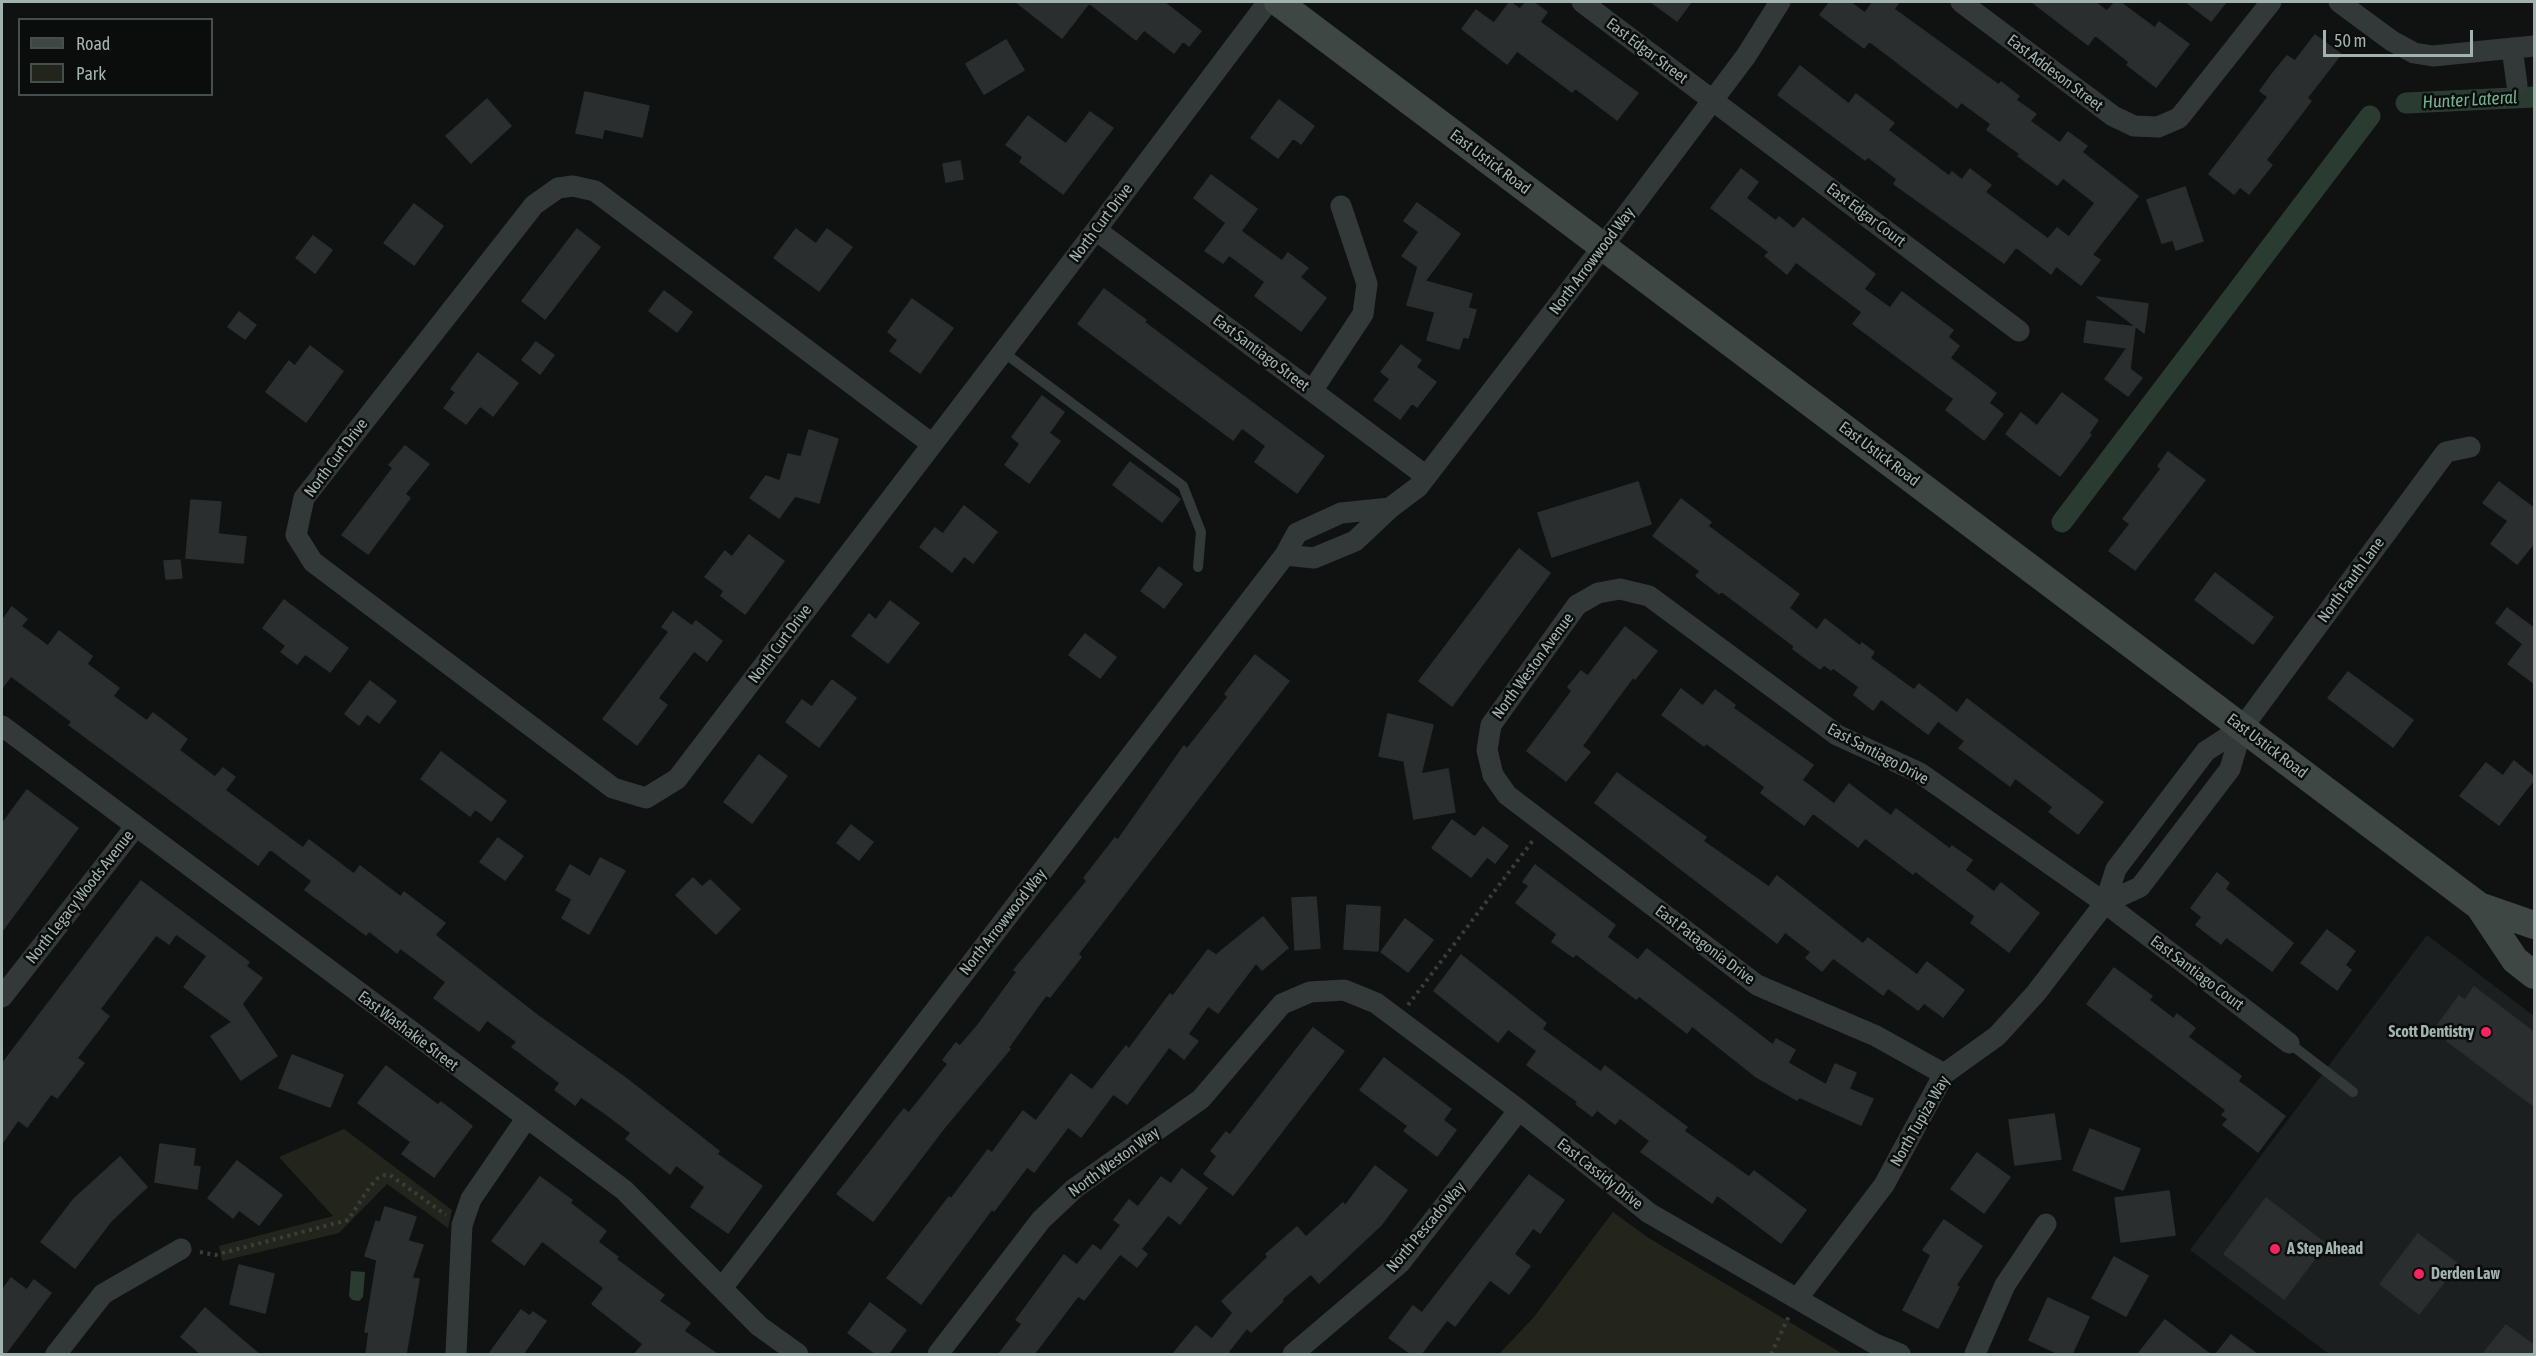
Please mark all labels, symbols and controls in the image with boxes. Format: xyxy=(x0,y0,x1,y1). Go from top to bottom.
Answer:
street label: East Edgar Street xyxy=(1602,14,1692,88)
legend xyxy=(18,18,213,96)
scale bar xyxy=(2326,18,2476,56)
text: 50 m xyxy=(2334,30,2366,51)
street label: East Addeson Street xyxy=(2003,31,2107,115)
text: Road xyxy=(76,33,110,54)
text: Park xyxy=(76,63,106,84)
water label: Hunter Lateral xyxy=(2422,87,2518,113)
street label: East Ustick Road xyxy=(1446,126,1534,198)
street label: East Edgar Court xyxy=(1823,179,1909,251)
street label: North Curt Drive xyxy=(1065,180,1137,266)
street label: North Arrowwood Way xyxy=(1545,203,1639,319)
street label: East Santiago Street xyxy=(1209,311,1313,395)
street label: North Curt Drive xyxy=(300,415,372,501)
street label: East Ustick Road xyxy=(1835,418,1923,490)
street label: North Fauth Lane xyxy=(2314,534,2388,626)
street label: North Curt Drive xyxy=(744,601,816,687)
street label: North Weston Avenue xyxy=(1488,609,1578,723)
street label: East Ustick Road xyxy=(2223,710,2311,782)
street label: East Santiago Drive xyxy=(1824,719,1932,789)
street label: North Legacy Woods Avenue xyxy=(22,826,138,968)
street label: North Arrowwood Way xyxy=(956,865,1050,979)
street label: East Patagonia Drive xyxy=(1651,901,1759,989)
street label: East Santiago Court xyxy=(2146,932,2248,1014)
street label: East Washakie Street xyxy=(354,987,462,1075)
place label: Scott Dentistry xyxy=(2389,1022,2474,1042)
marker: Scott Dentistry xyxy=(2479,1025,2493,1039)
street label: North Tupiza Way xyxy=(1886,1072,1954,1170)
street label: North Weston Way xyxy=(1065,1123,1163,1201)
street label: East Cassidy Drive xyxy=(1553,1134,1647,1214)
street label: North Pescado Way xyxy=(1382,1178,1470,1276)
place label: A Step Ahead xyxy=(2287,1239,2363,1259)
marker: A Step Ahead xyxy=(2268,1242,2282,1256)
place label: Derden Law xyxy=(2431,1264,2500,1284)
marker: Derden Law xyxy=(2412,1267,2426,1281)

